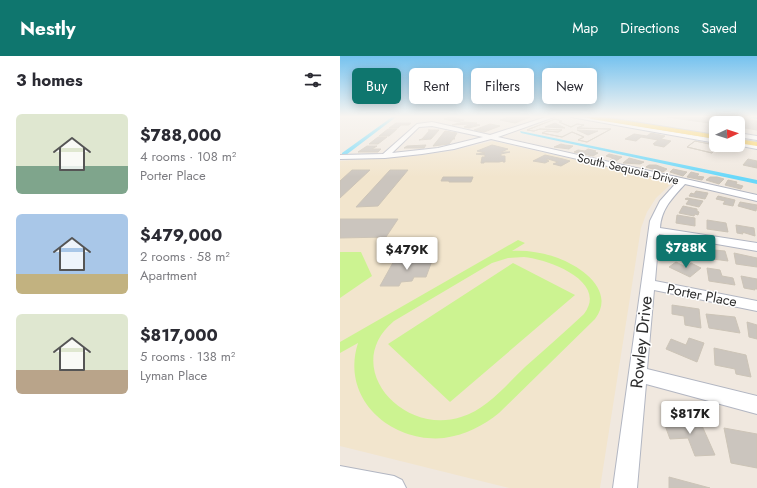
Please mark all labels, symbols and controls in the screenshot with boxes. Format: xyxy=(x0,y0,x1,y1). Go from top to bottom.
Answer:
text: Nestly xyxy=(20,15,76,42)
text: Map xyxy=(572,18,598,38)
text: Directions xyxy=(620,18,680,38)
text: Saved xyxy=(702,18,737,38)
text: 3 homes xyxy=(16,68,83,92)
chip: Buy xyxy=(352,68,401,104)
chip: Rent xyxy=(409,68,463,104)
chip: Filters xyxy=(471,68,534,104)
chip: New xyxy=(542,68,597,104)
icon: filters xyxy=(302,69,324,91)
north arrow xyxy=(709,116,745,152)
map controls xyxy=(709,116,745,152)
text: $788,000 xyxy=(140,123,221,147)
icon: home xyxy=(48,130,96,178)
text: 4 rooms · 108 m² xyxy=(140,147,236,166)
street label: South Sequoia Drive xyxy=(575,149,681,189)
text: Porter Place xyxy=(140,166,206,185)
text: $479,000 xyxy=(140,223,222,247)
icon: home xyxy=(48,230,96,278)
pin: $788K xyxy=(658,235,714,269)
pin: $479K xyxy=(379,237,435,271)
text: $788K xyxy=(665,238,707,257)
text: $479K xyxy=(386,240,428,259)
text: 2 rooms · 58 m² xyxy=(140,247,230,266)
text: Apartment xyxy=(140,266,197,285)
street label: Porter Place xyxy=(665,278,739,312)
street label: Rowley Drive xyxy=(624,294,658,389)
text: $817,000 xyxy=(140,323,218,347)
icon: home xyxy=(48,330,96,378)
text: 5 rooms · 138 m² xyxy=(140,347,235,366)
text: Lyman Place xyxy=(140,366,207,385)
pin: $817K xyxy=(662,401,718,435)
text: $817K xyxy=(670,404,710,423)

